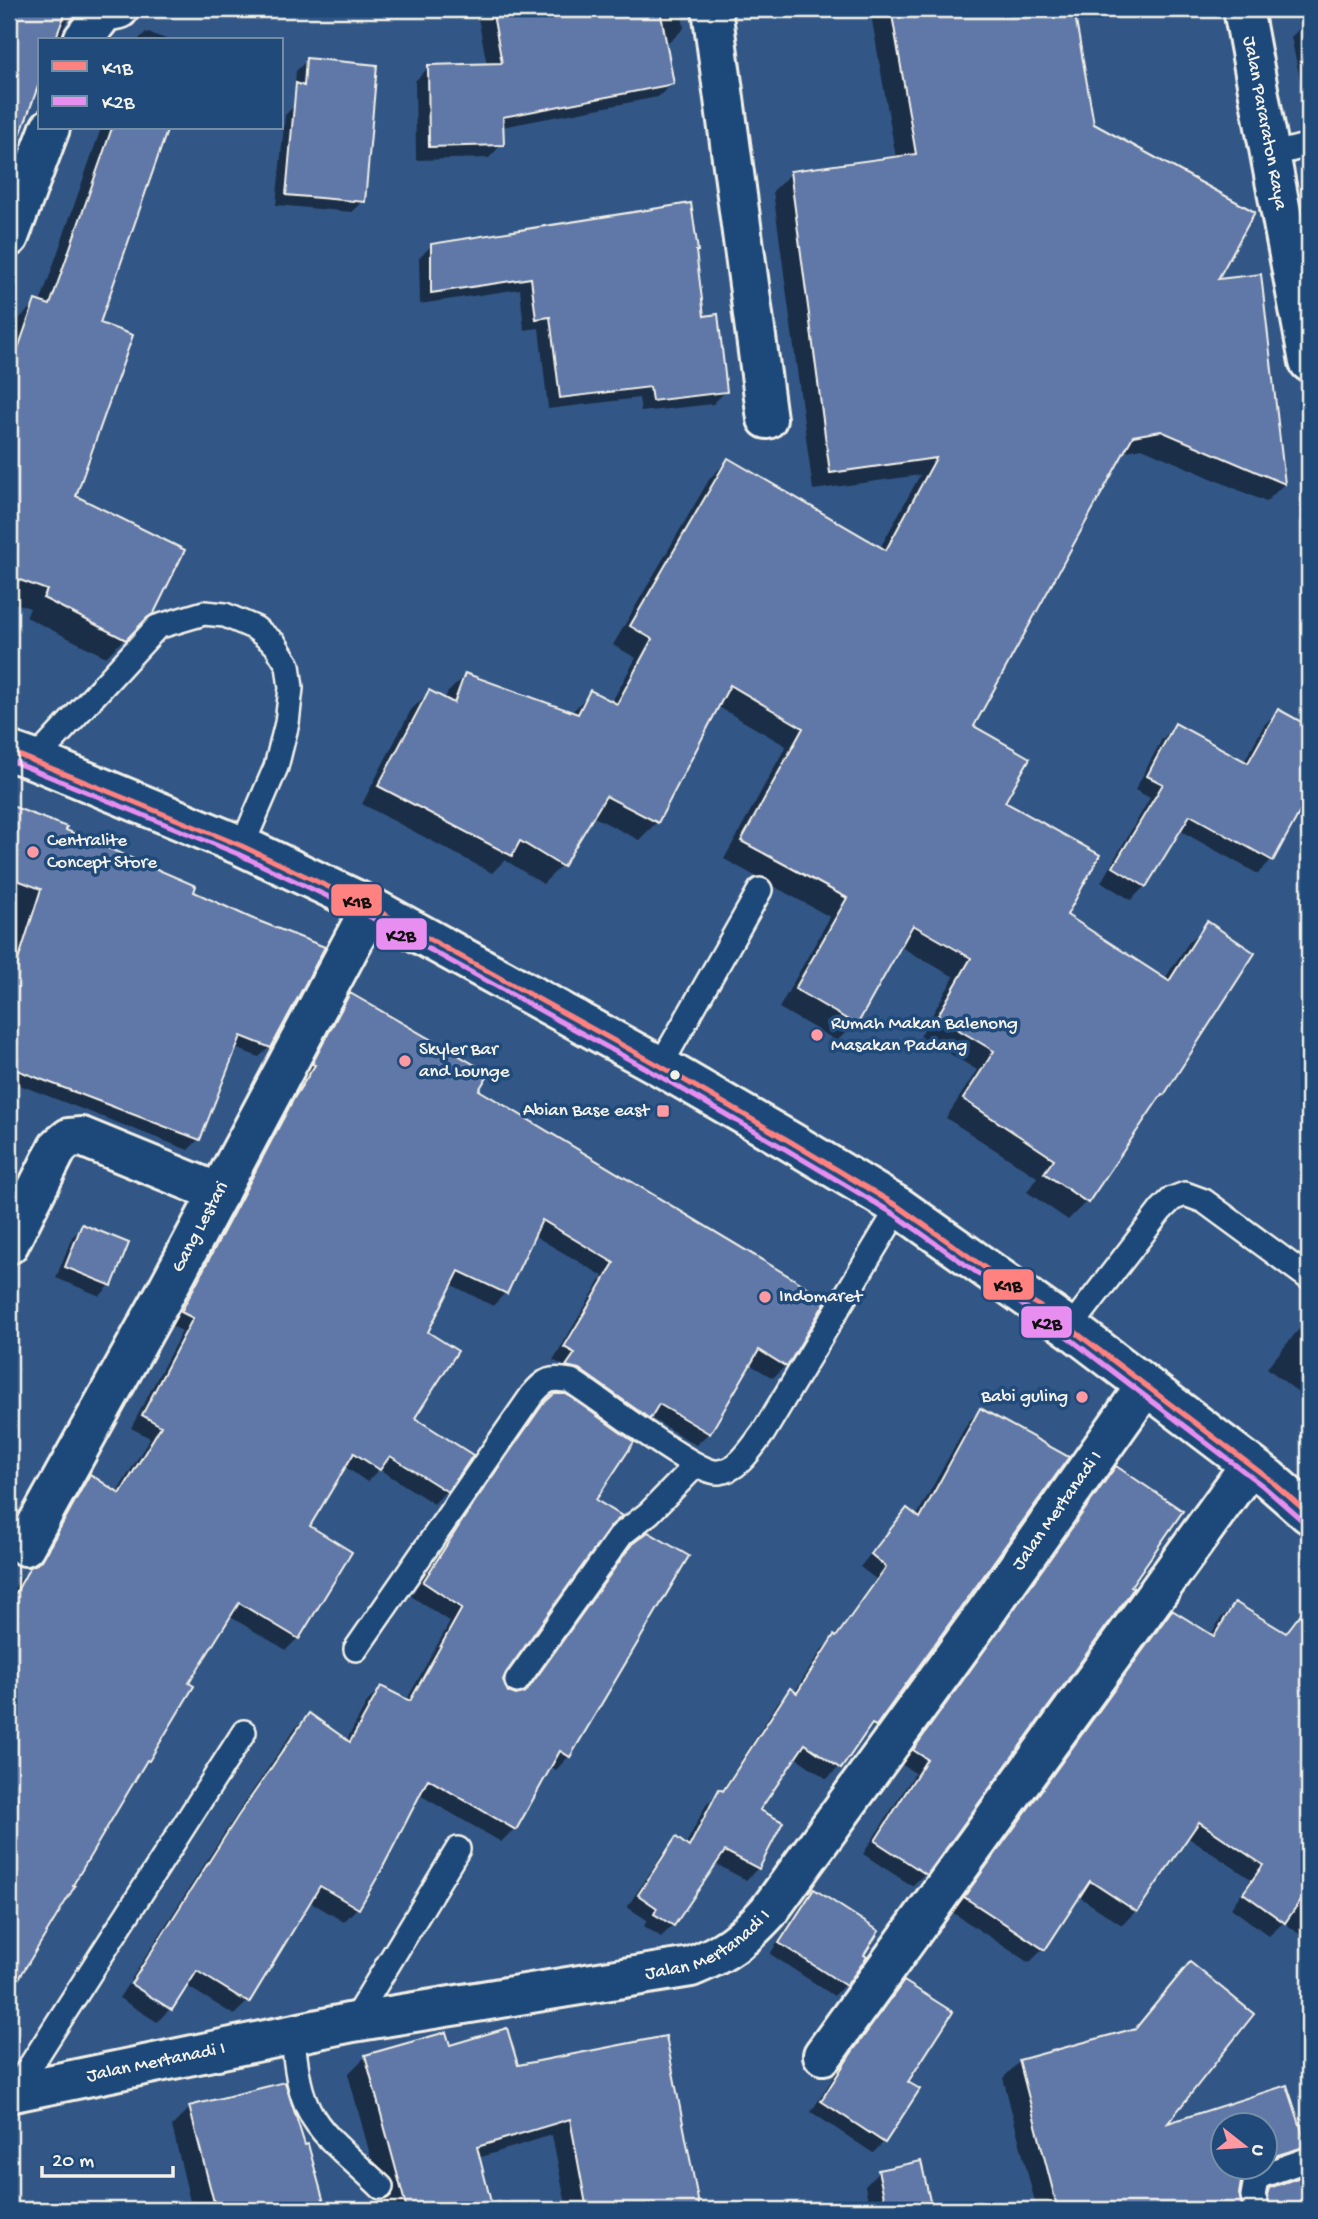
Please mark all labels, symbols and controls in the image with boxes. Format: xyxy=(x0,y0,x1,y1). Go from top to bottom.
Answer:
street label: Jalan Pararaton Raya xyxy=(1237,34,1292,213)
legend xyxy=(38,38,284,130)
text: K1B xyxy=(102,58,134,83)
text: K2B xyxy=(102,92,136,117)
place label: Centralite Concept Store xyxy=(47,830,157,875)
marker: Centralite Concept Store xyxy=(25,844,41,860)
line badge: K1B xyxy=(330,883,383,917)
text: K1B xyxy=(342,892,372,915)
line badge: K2B xyxy=(375,917,428,951)
text: K2B xyxy=(385,926,417,949)
place label: Rumah Makan Balenong Masakan Padang xyxy=(831,1013,1018,1058)
marker: Rumah Makan Balenong Masakan Padang xyxy=(809,1027,825,1043)
place label: Skyler Bar and Lounge xyxy=(419,1039,510,1084)
marker: Skyler Bar and Lounge xyxy=(397,1053,413,1069)
unlabelled marker xyxy=(668,1068,682,1082)
place label: Abian Base east xyxy=(523,1100,651,1123)
marker: Abian Base east xyxy=(655,1103,671,1119)
street label: Gang Lestari xyxy=(167,1178,234,1277)
line badge: K1B xyxy=(982,1268,1035,1301)
text: K1B xyxy=(993,1276,1023,1299)
place label: Indomaret xyxy=(779,1286,864,1309)
marker: Indomaret xyxy=(757,1289,773,1305)
line badge: K2B xyxy=(1020,1305,1073,1339)
text: K2B xyxy=(1031,1314,1063,1337)
place label: Babi guling xyxy=(980,1386,1068,1409)
marker: Babi guling xyxy=(1074,1389,1090,1405)
street label: Jalan Mertanadi I xyxy=(1007,1447,1108,1575)
street label: Jalan Mertanadi I xyxy=(644,1905,776,1986)
street label: Jalan Mertanadi I xyxy=(85,2037,227,2088)
north arrow xyxy=(1210,2110,1280,2180)
scale bar xyxy=(42,2135,173,2179)
text: U xyxy=(1244,2141,1270,2159)
text: 20 m xyxy=(52,2150,94,2175)

